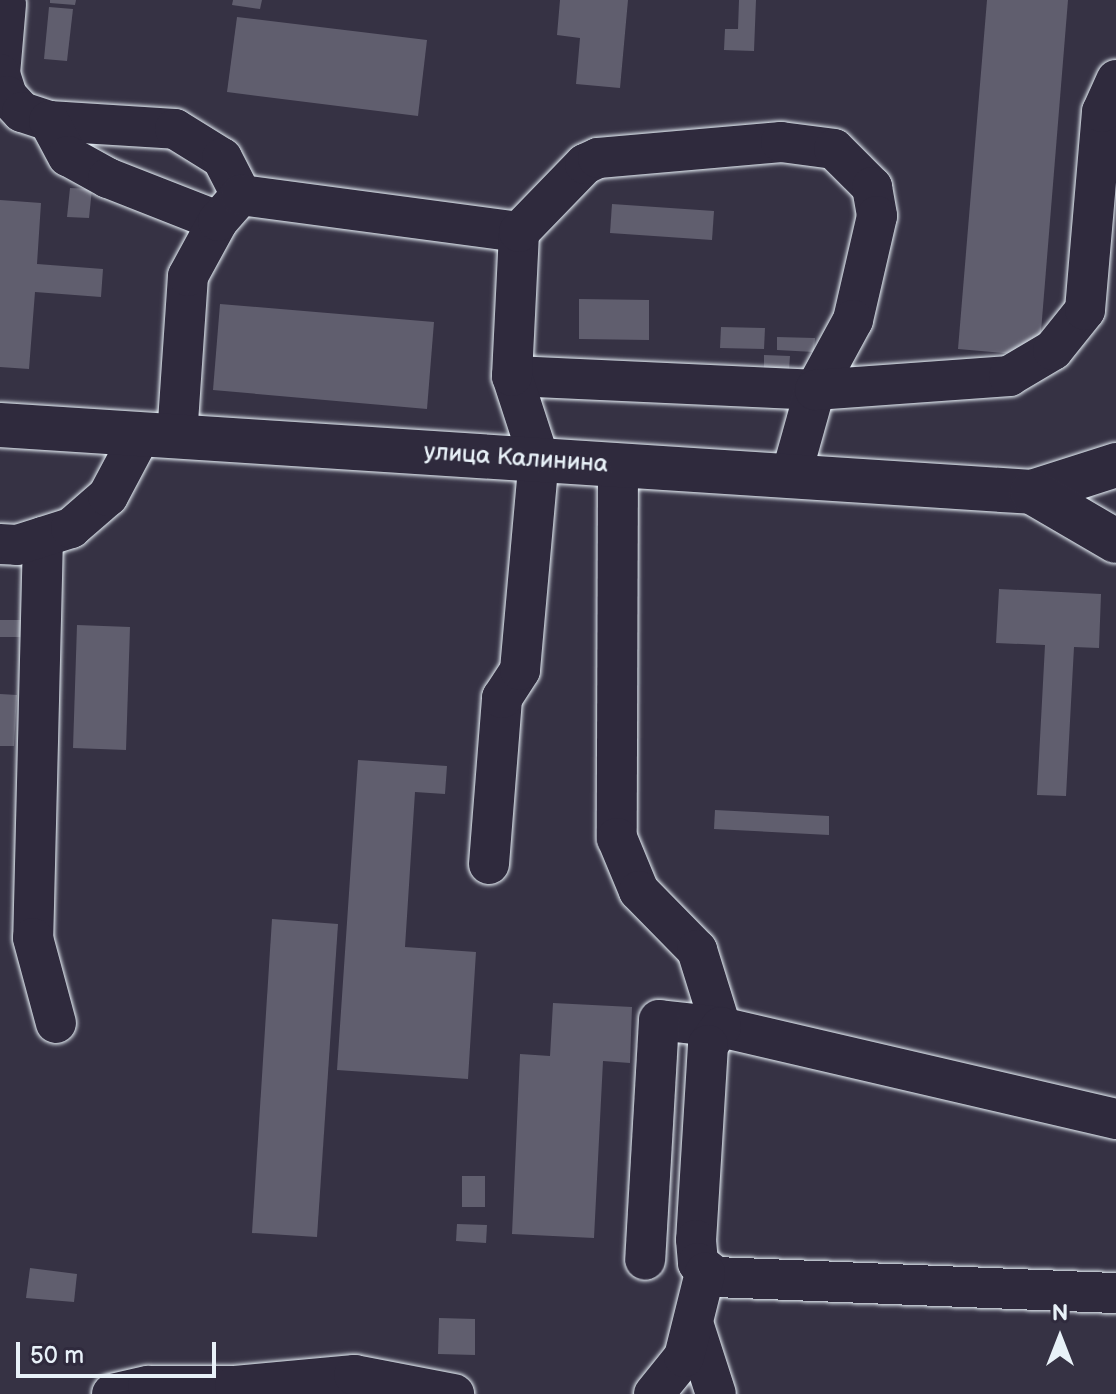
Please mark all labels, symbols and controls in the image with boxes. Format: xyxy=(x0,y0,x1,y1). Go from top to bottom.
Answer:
street label: улица Калинина xyxy=(423,437,609,479)
north arrow xyxy=(1020,1298,1100,1378)
text: N xyxy=(1052,1300,1068,1327)
scale bar xyxy=(20,1326,220,1376)
text: 50 m xyxy=(30,1341,84,1370)

